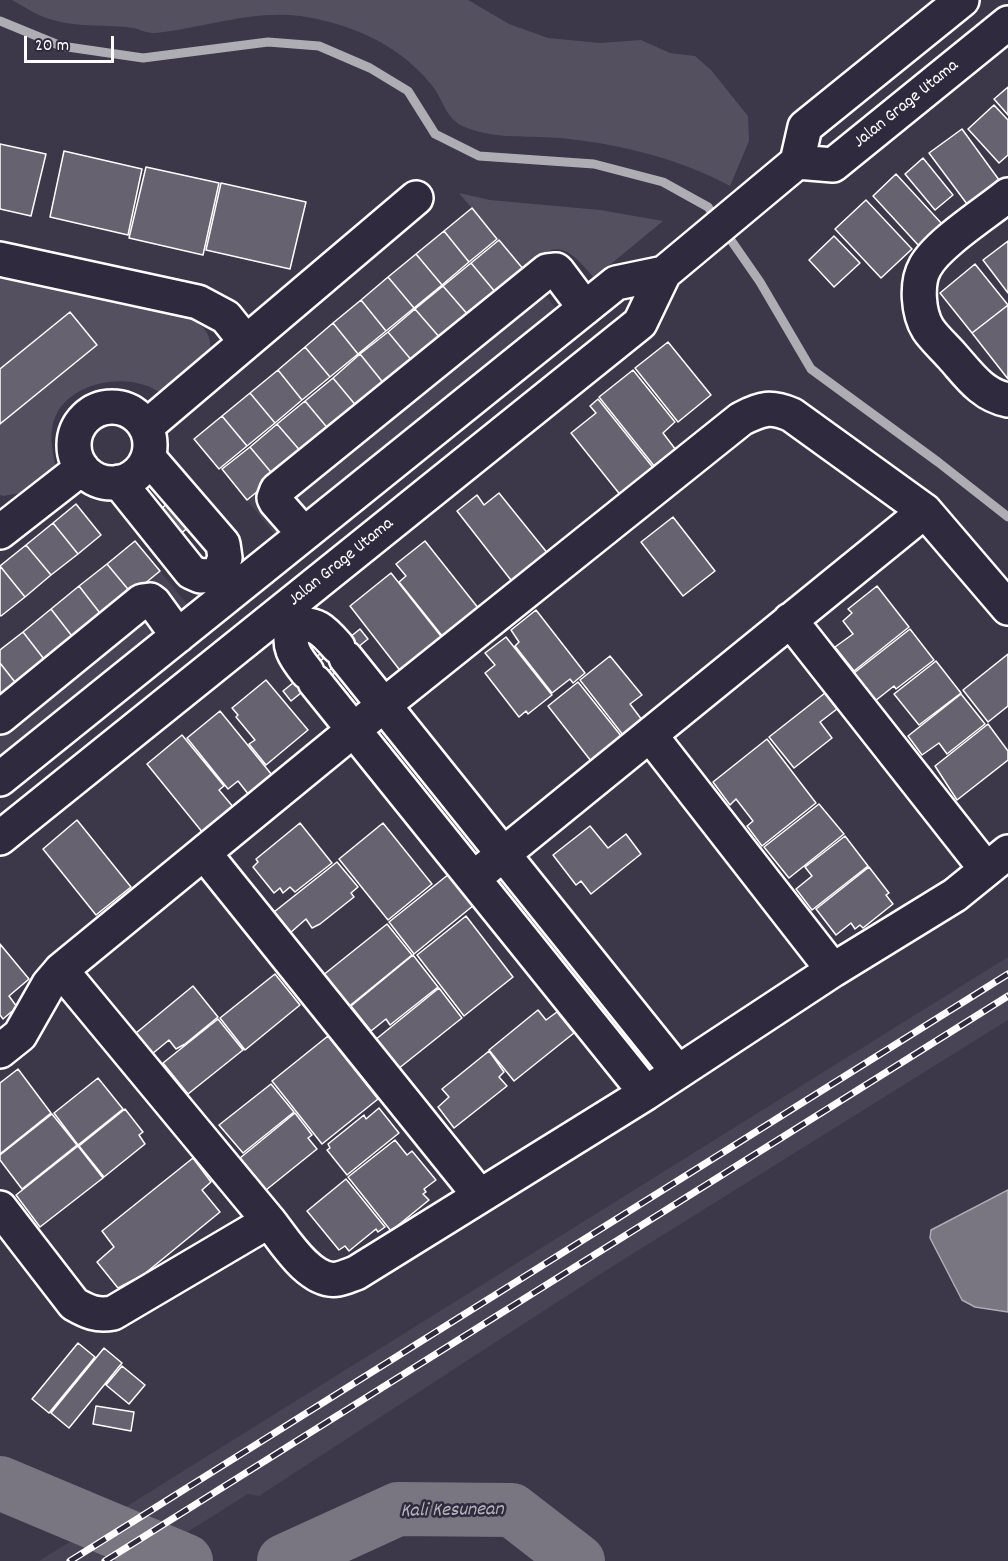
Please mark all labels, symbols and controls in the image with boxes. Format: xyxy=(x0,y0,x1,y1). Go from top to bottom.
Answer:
scale bar xyxy=(27,24,117,62)
text: 20 m xyxy=(35,34,69,59)
street label: Jalan Grage Utama xyxy=(850,56,964,154)
street label: Jalan Grage Utama xyxy=(285,514,399,612)
water label: Kali Kesunean xyxy=(400,1499,504,1525)

